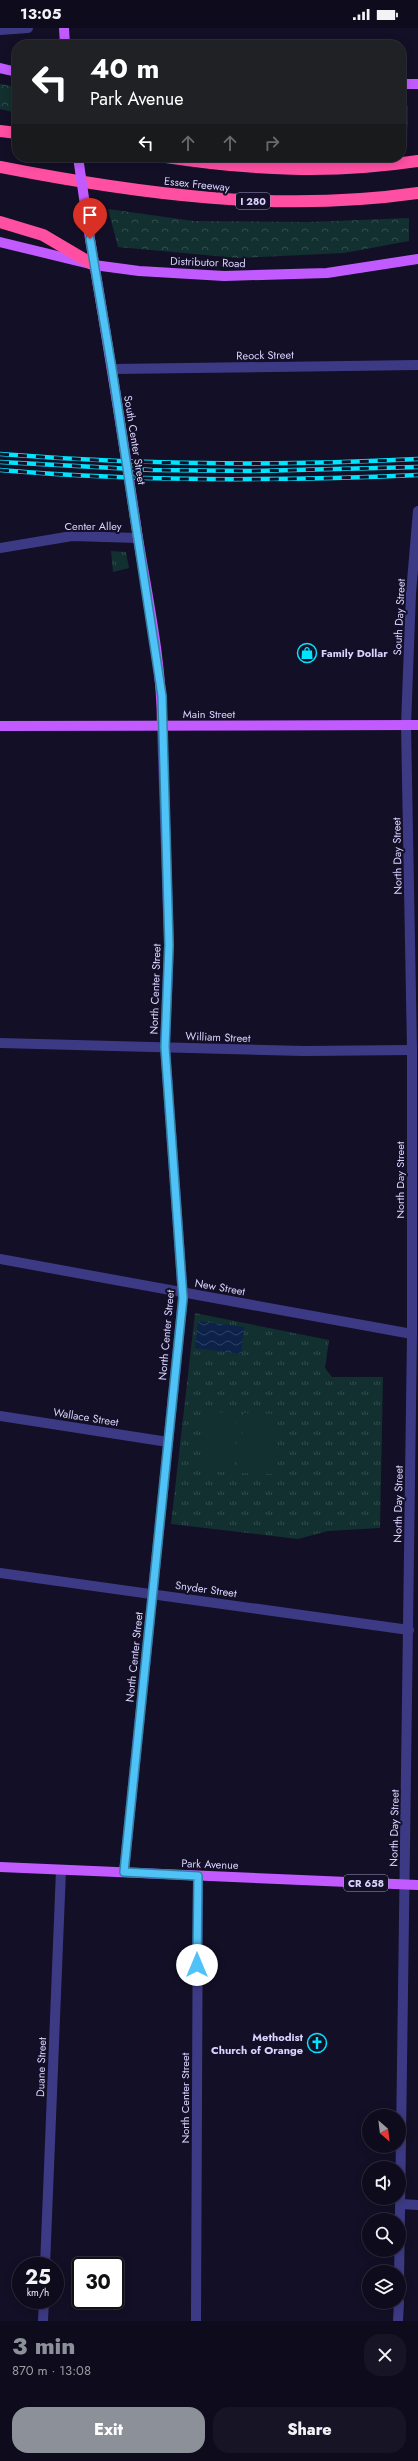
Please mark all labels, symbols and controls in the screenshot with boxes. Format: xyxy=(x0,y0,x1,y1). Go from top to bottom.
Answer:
text: 13:05 xyxy=(20,3,61,25)
text: 40 m xyxy=(90,48,159,89)
icon: left xyxy=(24,56,76,108)
text: Park Avenue xyxy=(90,86,184,112)
icon: left xyxy=(135,132,157,154)
icon: ahead xyxy=(177,132,199,154)
icon: ahead xyxy=(219,132,241,154)
icon: right xyxy=(261,132,283,154)
street label: Essex Freeway xyxy=(163,173,231,195)
road number: I 280 xyxy=(236,193,270,209)
pin xyxy=(73,198,107,239)
icon: arrive xyxy=(79,204,101,226)
street label: Distributor Road xyxy=(170,253,246,271)
street label: Reock Street xyxy=(236,346,294,364)
street label: South Center Street xyxy=(120,394,150,486)
street label: Center Alley xyxy=(64,518,122,534)
street label: South Day Street xyxy=(389,578,409,656)
shop icon: Family Dollar xyxy=(296,642,318,664)
place label: Family Dollar xyxy=(321,645,388,661)
street label: Main Street xyxy=(183,706,236,722)
street label: North Day Street xyxy=(388,817,406,895)
street label: North Center Street xyxy=(145,943,165,1035)
street label: William Street xyxy=(185,1028,251,1046)
street label: North Day Street xyxy=(392,1141,408,1219)
street label: New Street xyxy=(193,1275,247,1299)
street label: North Center Street xyxy=(154,1289,178,1381)
street label: Wallace Street xyxy=(52,1404,120,1430)
street label: North Day Street xyxy=(389,1465,407,1543)
street label: Snyder Street xyxy=(174,1577,238,1601)
street label: North Center Street xyxy=(121,1611,147,1703)
street label: North Day Street xyxy=(385,1789,403,1867)
street label: Park Avenue xyxy=(181,1855,239,1873)
road number: CR 658 xyxy=(344,1875,388,1891)
position arrow xyxy=(176,1944,218,1986)
place label: Methodist Church of Orange xyxy=(211,2029,303,2058)
church icon: Methodist Church of Orange xyxy=(306,2032,328,2054)
street label: Duane Street xyxy=(32,2037,50,2097)
street label: North Center Street xyxy=(177,2052,193,2143)
north arrow xyxy=(362,2109,406,2153)
map controls xyxy=(362,2109,406,2309)
button: sound xyxy=(362,2161,406,2205)
button: search xyxy=(362,2213,406,2257)
speed limit sign: 30 xyxy=(72,2257,124,2309)
text: 25 xyxy=(25,2263,51,2292)
button: layers xyxy=(362,2265,406,2309)
text: km/h xyxy=(27,2285,49,2300)
text: 3 min xyxy=(12,2328,76,2363)
button: close xyxy=(364,2334,406,2376)
text: 870 m · 13:08 xyxy=(12,2361,91,2380)
button: Exit xyxy=(12,2407,205,2453)
button: Share xyxy=(213,2407,406,2453)

